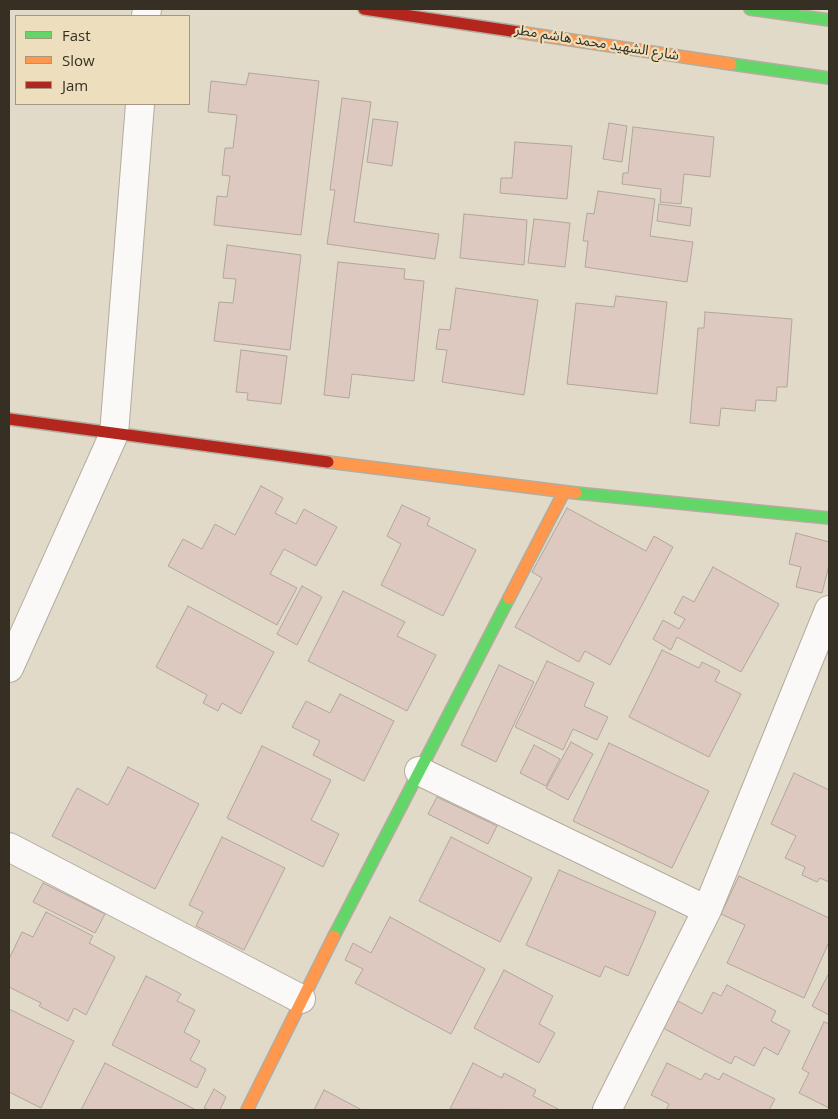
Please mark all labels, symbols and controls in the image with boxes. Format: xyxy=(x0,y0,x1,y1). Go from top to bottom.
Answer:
legend xyxy=(15,15,190,105)
street label: شارع الشهيد محمد هاشم مطر xyxy=(514,22,680,64)
text: Fast xyxy=(62,25,91,45)
text: Slow xyxy=(62,50,95,70)
text: Jam xyxy=(62,75,88,95)

